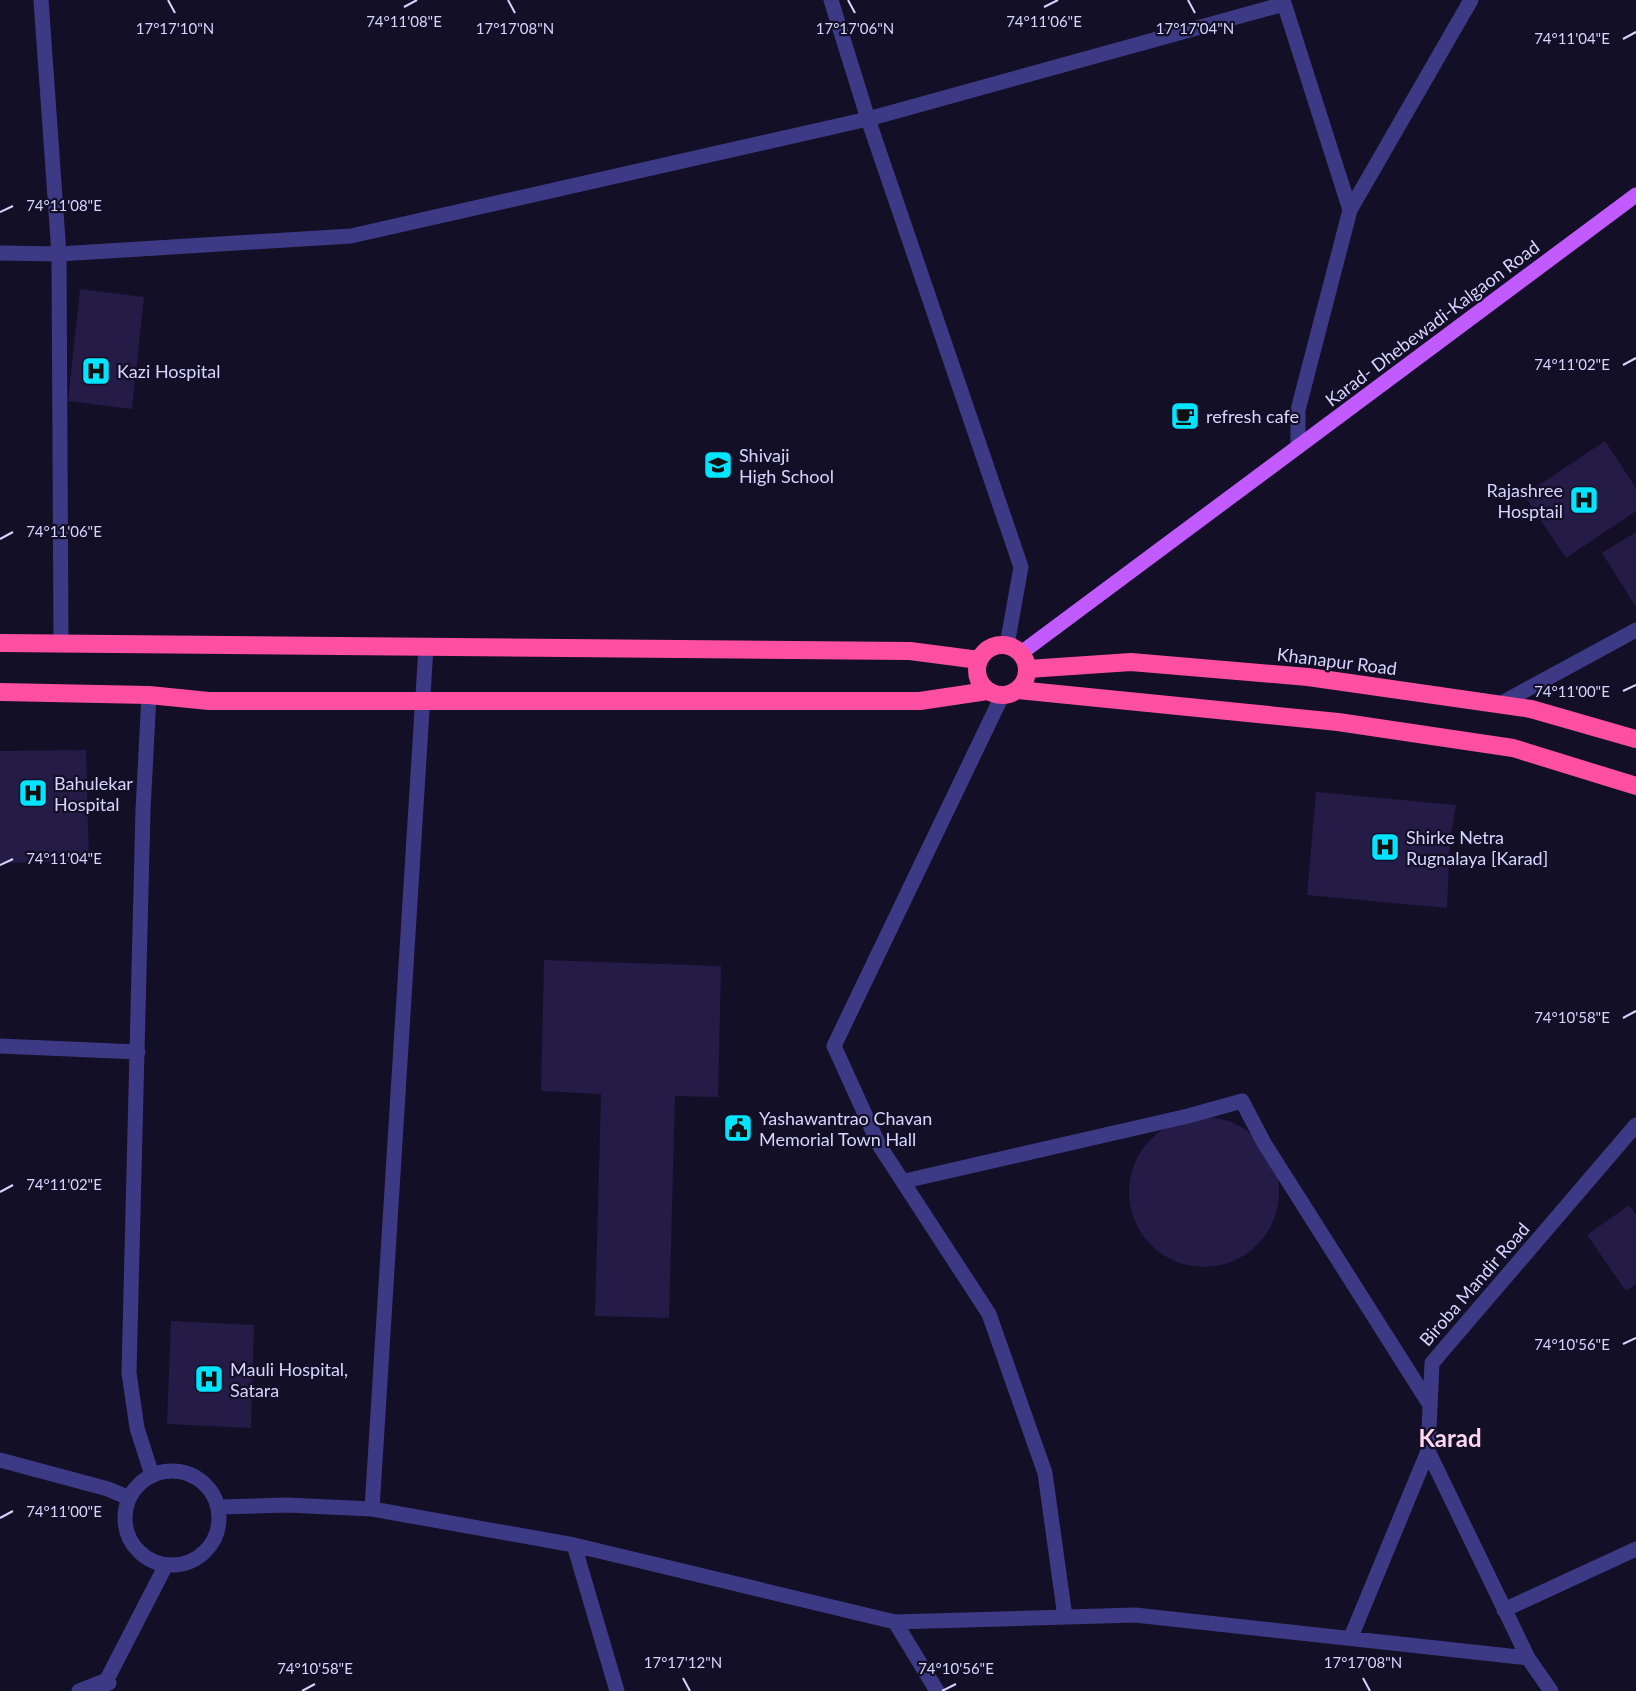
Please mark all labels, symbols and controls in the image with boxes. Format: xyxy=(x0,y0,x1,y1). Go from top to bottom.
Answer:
text: 74°11'08"E xyxy=(366,12,442,30)
text: 74°11'06"E xyxy=(1006,12,1082,30)
text: 17°17'10"N xyxy=(136,19,214,37)
text: 17°17'08"N xyxy=(476,19,554,37)
text: 17°17'06"N xyxy=(816,19,894,37)
text: 17°17'04"N xyxy=(1156,19,1234,37)
text: 74°11'04"E xyxy=(1534,29,1610,47)
text: 74°11'08"E xyxy=(26,196,102,214)
street label: Karad- Dhebewadi-Kalgaon Road xyxy=(1321,235,1543,411)
hospital icon: Kazi Hospital xyxy=(80,355,112,387)
text: 74°11'02"E xyxy=(1534,355,1610,373)
place label: Kazi Hospital xyxy=(117,360,220,382)
cafe icon: refresh cafe xyxy=(1169,400,1201,432)
place label: refresh cafe xyxy=(1206,405,1299,427)
place label: Shivaji High School xyxy=(739,444,834,487)
school or university icon: Shivaji High School xyxy=(702,449,734,481)
place label: Rajashree Hosptail xyxy=(1487,479,1563,522)
hospital icon: Rajashree Hosptail xyxy=(1568,484,1600,516)
text: 74°11'06"E xyxy=(26,522,102,540)
street label: Khanapur Road xyxy=(1276,643,1398,679)
text: 74°11'00"E xyxy=(1534,682,1610,700)
place label: Bahulekar Hospital xyxy=(54,772,133,815)
hospital icon: Bahulekar Hospital xyxy=(17,777,49,809)
place label: Shirke Netra Rugnalaya [Karad] xyxy=(1406,826,1548,869)
hospital icon: Shirke Netra Rugnalaya [Karad] xyxy=(1369,831,1401,863)
text: 74°11'04"E xyxy=(26,849,102,867)
text: 74°10'58"E xyxy=(1534,1008,1610,1026)
place label: Yashawantrao Chavan Memorial Town Hall xyxy=(759,1107,932,1150)
public building icon: Yashawantrao Chavan Memorial Town Hall xyxy=(722,1112,754,1144)
text: 74°11'02"E xyxy=(26,1175,102,1193)
street label: Biroba Mandir Road xyxy=(1414,1218,1534,1350)
text: 74°10'56"E xyxy=(1534,1335,1610,1353)
place label: Mauli Hospital, Satara xyxy=(230,1358,348,1401)
hospital icon: Mauli Hospital, Satara xyxy=(193,1363,225,1395)
district label: Karad xyxy=(1418,1423,1482,1452)
text: 74°11'00"E xyxy=(26,1502,102,1520)
text: 17°17'12"N xyxy=(644,1653,722,1671)
text: 17°17'08"N xyxy=(1324,1653,1402,1671)
text: 74°10'58"E xyxy=(277,1659,353,1677)
text: 74°10'56"E xyxy=(918,1659,994,1677)

